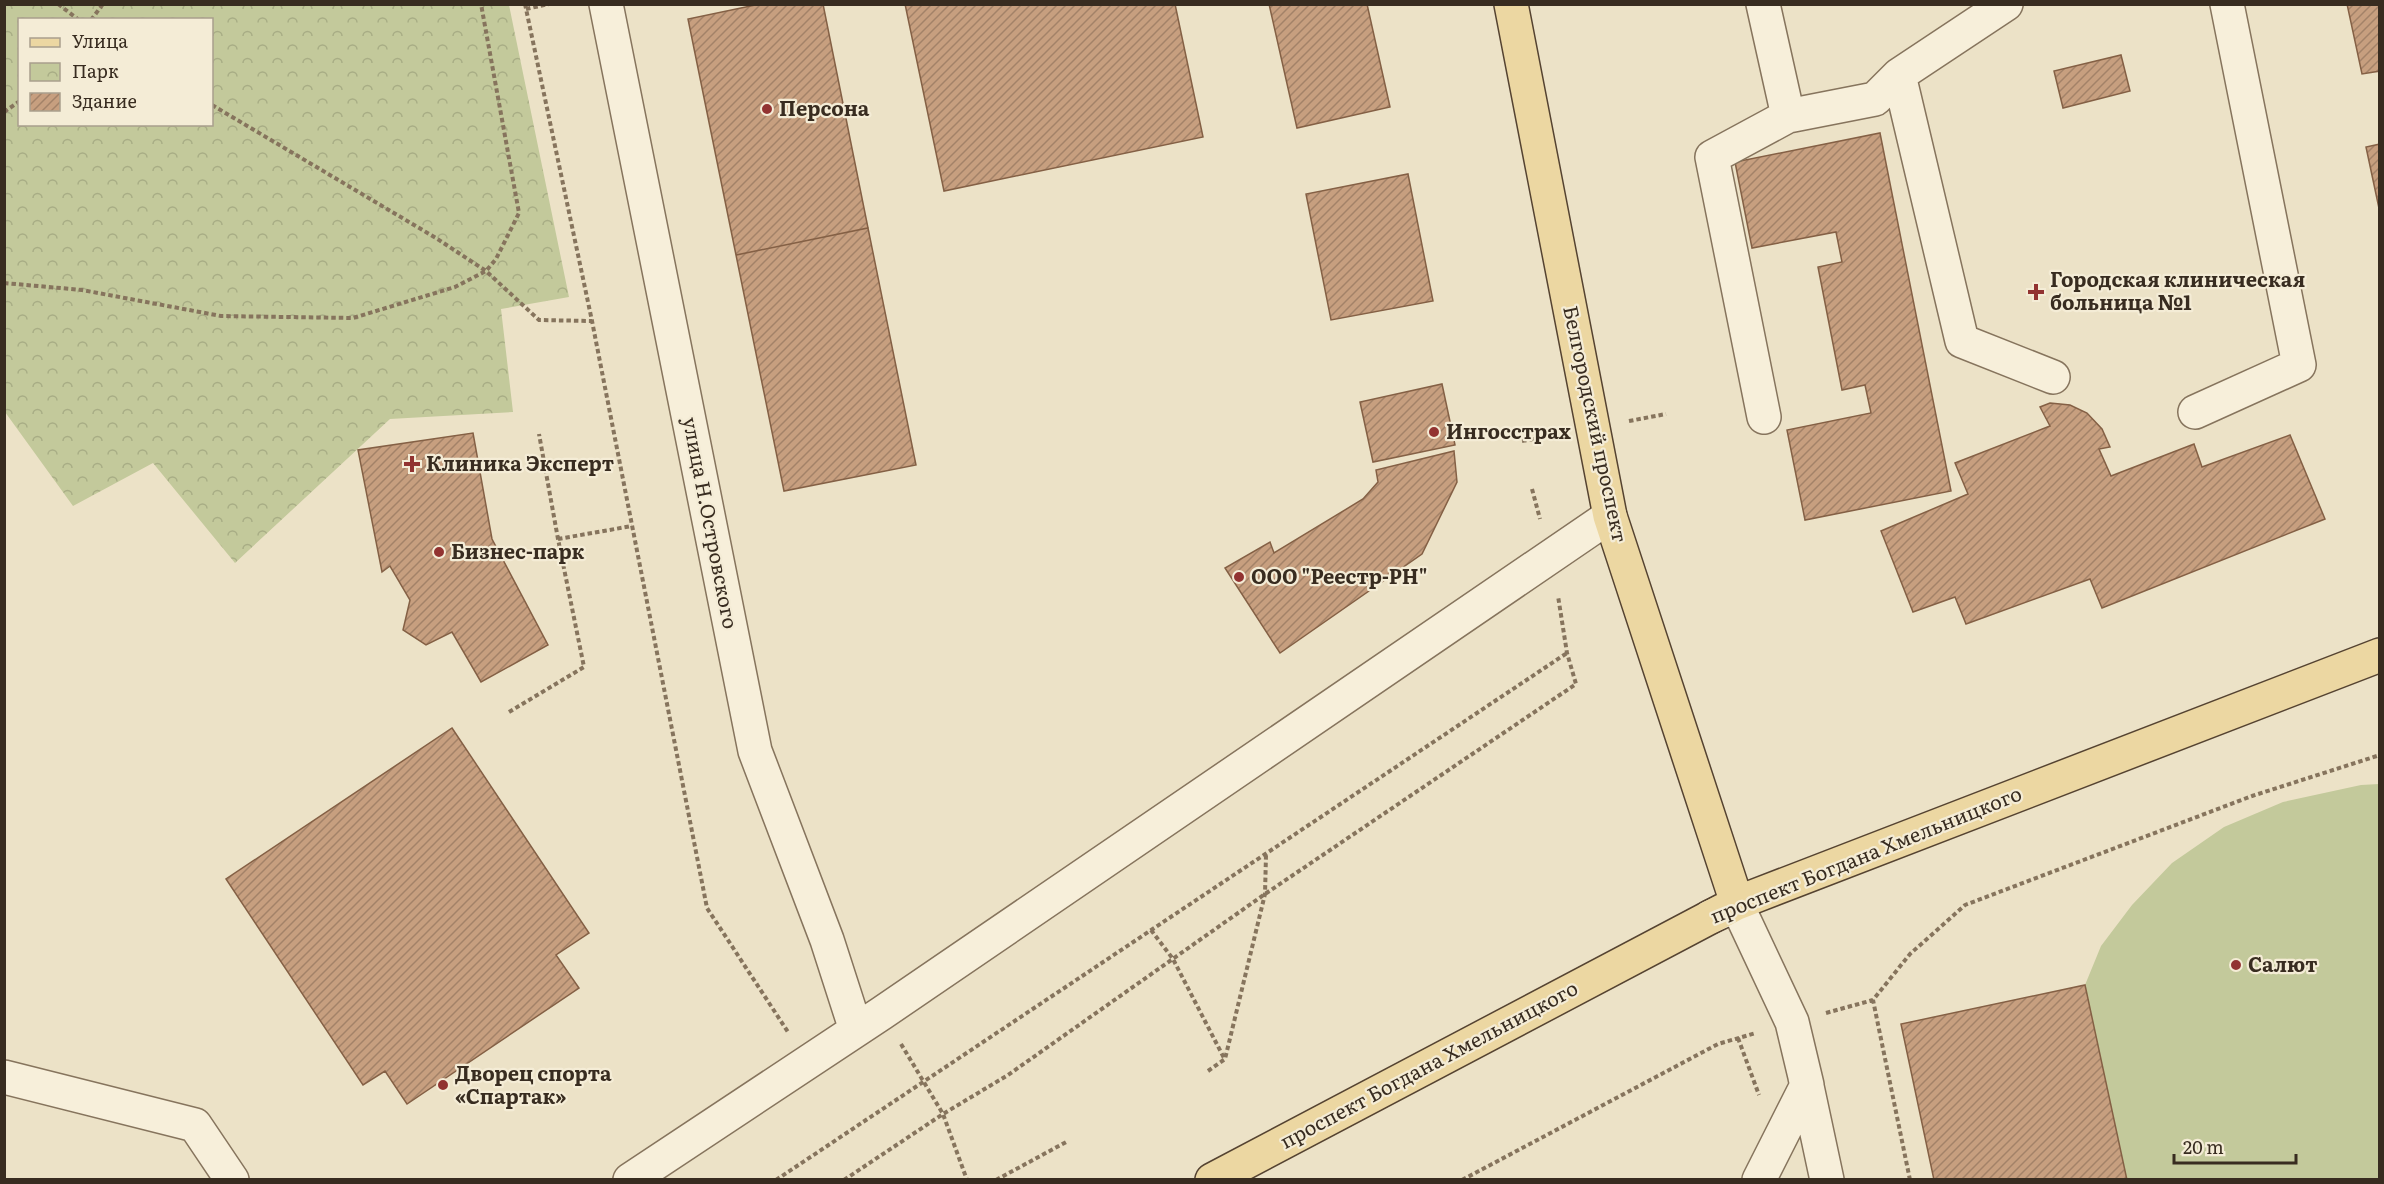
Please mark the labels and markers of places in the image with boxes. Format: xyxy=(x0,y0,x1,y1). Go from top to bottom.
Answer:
place label: Персона xyxy=(779,92,870,122)
marker: Персона xyxy=(760,102,774,116)
place label: Городская клиническая больница №1 xyxy=(2050,263,2305,316)
marker: Городская клиническая больница №1 xyxy=(2027,283,2045,301)
place label: Ингосстрах xyxy=(1446,415,1571,445)
marker: Ингосстрах xyxy=(1427,425,1441,439)
place label: Клиника Эксперт xyxy=(426,447,614,477)
marker: Клиника Эксперт xyxy=(403,455,421,473)
place label: Бизнес-парк xyxy=(451,535,585,565)
marker: Бизнес-парк xyxy=(432,545,446,559)
place label: ООО "Реестр-РН" xyxy=(1251,560,1427,590)
marker: ООО "Реестр-РН" xyxy=(1232,570,1246,584)
place label: Салют xyxy=(2248,948,2318,978)
marker: Салют xyxy=(2229,958,2243,972)
place label: Дворец спорта «Спартак» xyxy=(455,1057,612,1110)
marker: Дворец спорта «Спартак» xyxy=(436,1078,450,1092)

